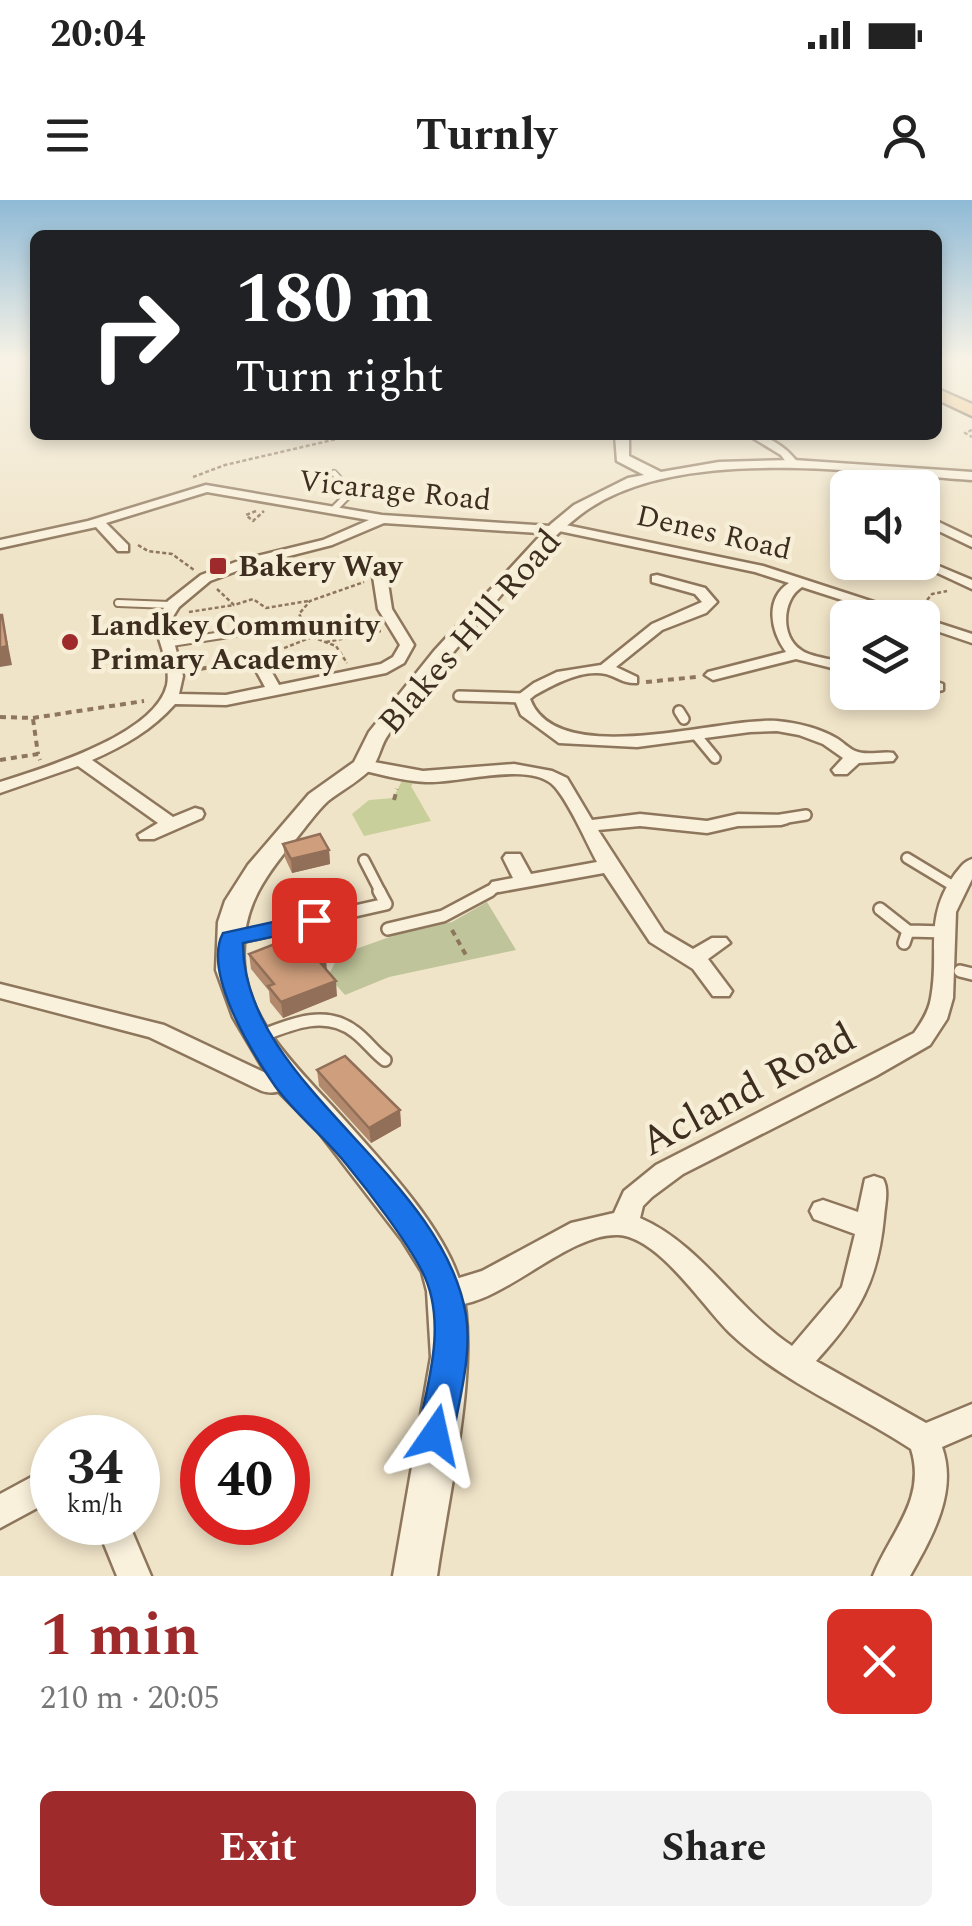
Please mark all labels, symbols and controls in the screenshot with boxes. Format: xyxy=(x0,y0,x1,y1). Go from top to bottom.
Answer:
text: 20:04 xyxy=(50,6,145,64)
text: Turnly xyxy=(416,101,556,170)
icon: menu xyxy=(40,108,95,163)
icon: person xyxy=(877,108,932,163)
text: 180 m xyxy=(235,247,433,353)
icon: right xyxy=(70,270,200,400)
text: Turn right xyxy=(235,343,444,412)
street label: Vicarage Road xyxy=(296,458,493,524)
map controls xyxy=(830,470,940,710)
button: sound xyxy=(830,470,940,580)
street label: Denes Road xyxy=(632,493,796,573)
street label: Blakes Hill Road xyxy=(366,518,574,746)
place label: Bakery Way xyxy=(238,544,404,590)
marker: Bakery Way xyxy=(207,555,229,577)
button: layers xyxy=(830,600,940,710)
place label: Landkey Community Primary Academy xyxy=(90,603,381,683)
marker: Landkey Community Primary Academy xyxy=(59,631,81,653)
pin xyxy=(272,878,357,963)
icon: arrive xyxy=(287,893,342,948)
street label: Acland Road xyxy=(629,1007,867,1174)
position arrow xyxy=(383,1383,487,1487)
speed limit sign: 40 xyxy=(180,1415,310,1545)
text: 34 xyxy=(67,1430,123,1506)
text: km/h xyxy=(67,1486,123,1524)
text: 1 min xyxy=(40,1590,200,1682)
button: close xyxy=(827,1609,932,1714)
text: 210 m · 20:05 xyxy=(40,1674,220,1723)
button: Exit xyxy=(40,1791,476,1906)
button: Share xyxy=(496,1791,932,1906)

